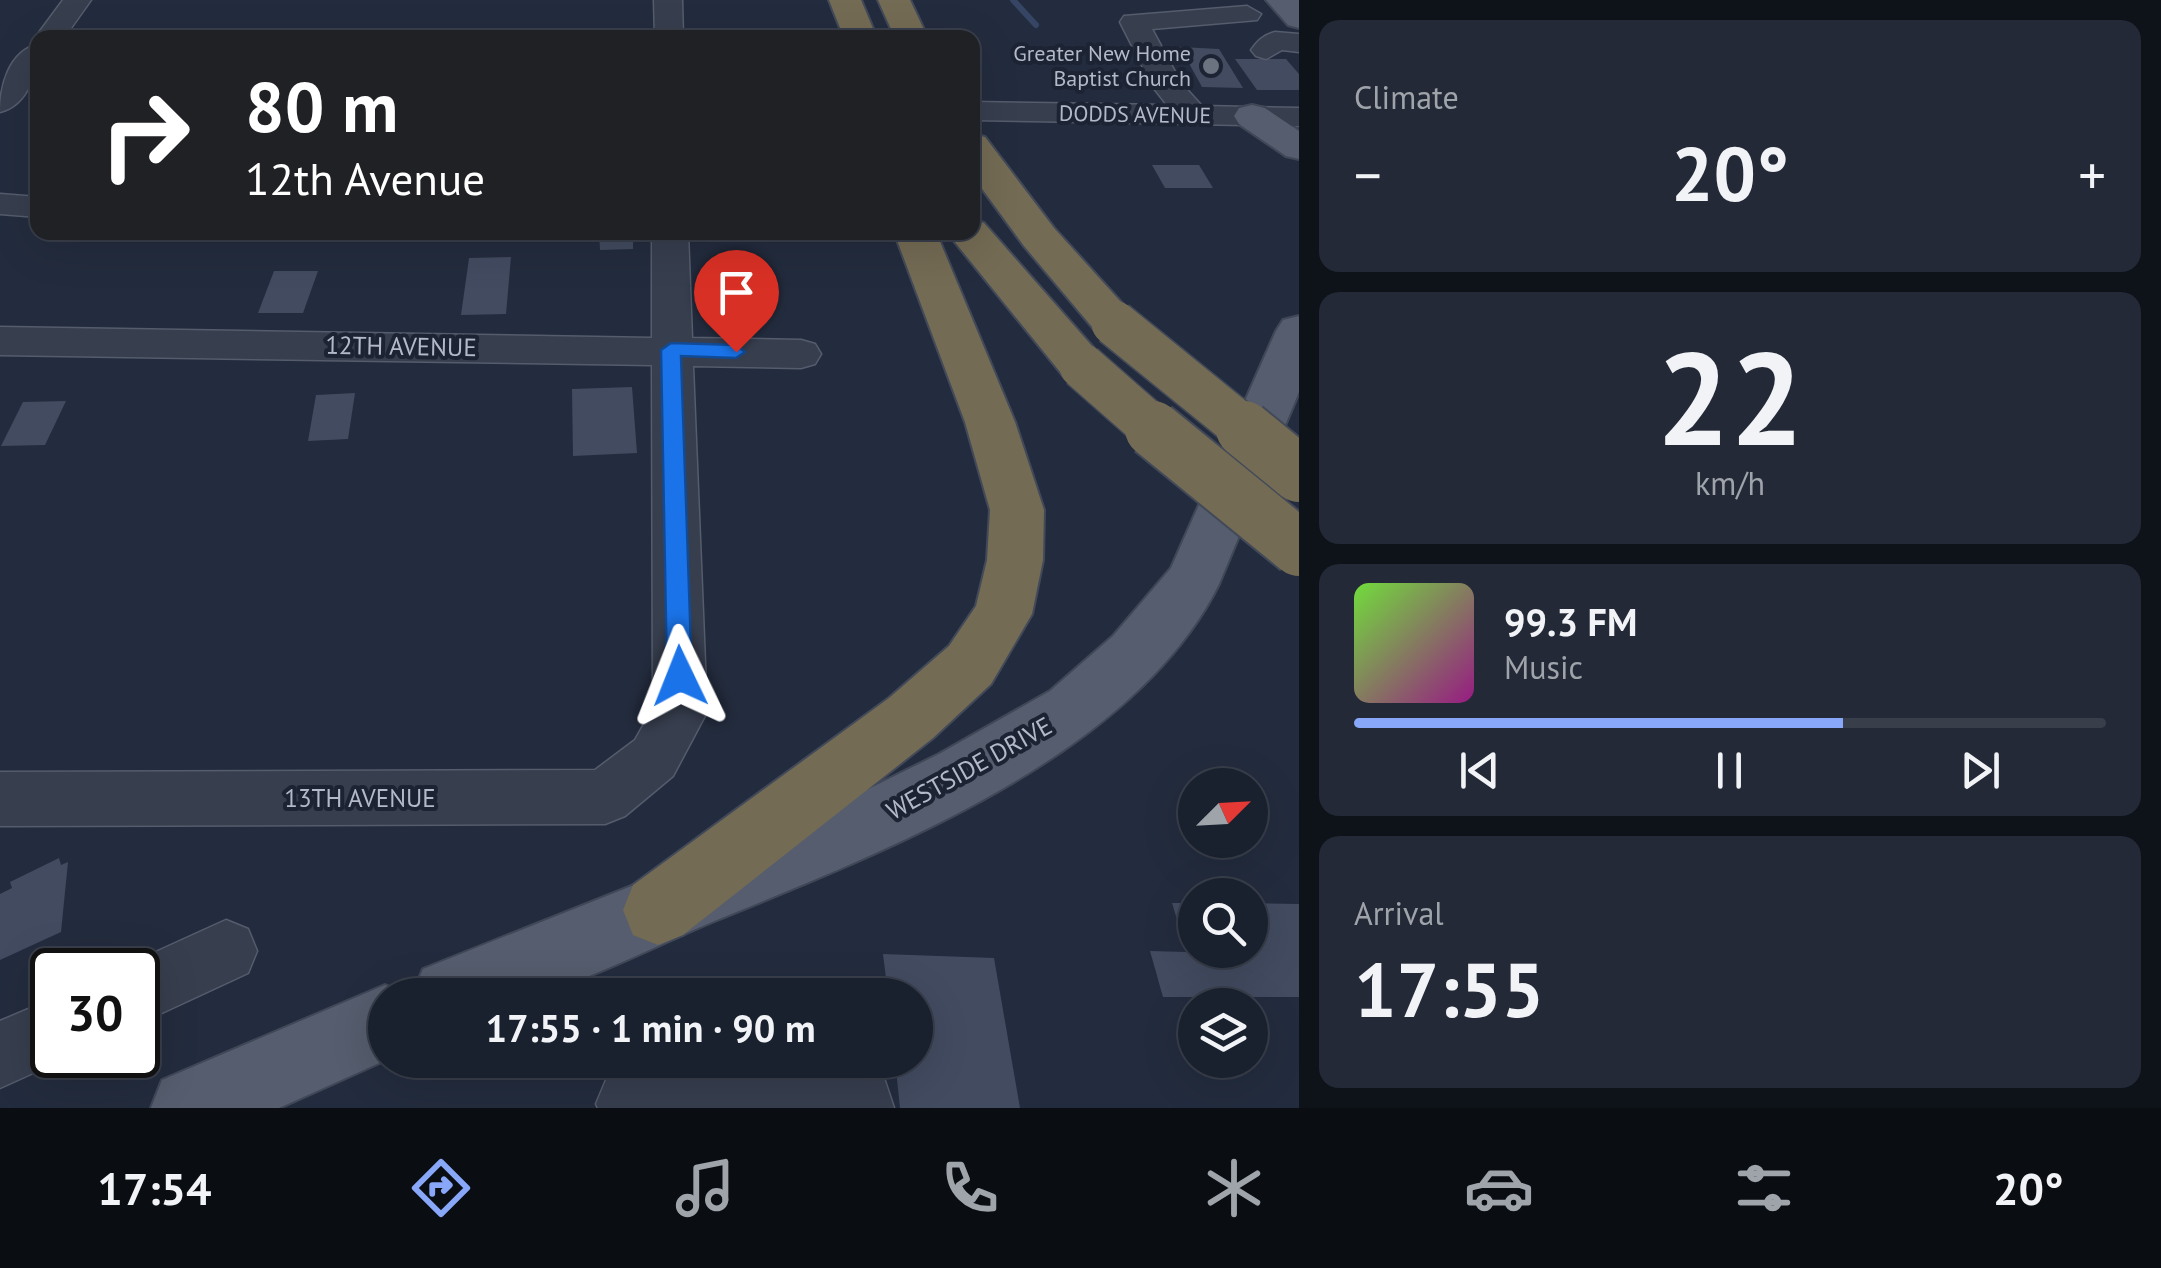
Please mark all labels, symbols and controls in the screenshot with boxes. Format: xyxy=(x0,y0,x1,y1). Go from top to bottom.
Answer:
place label: Greater New Home Baptist Church xyxy=(1013,39,1191,92)
marker: Greater New Home Baptist Church xyxy=(1200,55,1222,77)
text: 80 m xyxy=(245,61,398,151)
icon: right xyxy=(80,70,210,200)
text: Climate xyxy=(1354,76,1459,118)
street label: DODDS AVENUE xyxy=(1059,99,1211,129)
text: 20° xyxy=(1671,125,1789,222)
text: − xyxy=(1354,139,1382,210)
text: + xyxy=(2078,139,2106,210)
text: 12th Avenue xyxy=(245,149,485,207)
pin xyxy=(694,250,779,353)
icon: arrive xyxy=(709,265,764,320)
text: 22 xyxy=(1656,313,1804,481)
street label: 12TH AVENUE xyxy=(325,329,477,363)
text: km/h xyxy=(1695,462,1765,504)
text: 99.3 FM xyxy=(1504,597,1637,646)
position arrow xyxy=(628,624,732,728)
text: Music xyxy=(1504,646,1583,688)
street label: WESTSIDE DRIVE xyxy=(881,709,1057,827)
icon: previous xyxy=(1452,743,1507,798)
icon: pause xyxy=(1702,743,1757,798)
icon: next xyxy=(1953,743,2008,798)
north arrow xyxy=(1178,768,1268,858)
map controls xyxy=(1178,768,1268,1078)
street label: 13TH AVENUE xyxy=(284,782,436,814)
button: search xyxy=(1178,878,1268,968)
text: Arrival xyxy=(1354,892,1444,934)
text: 17:55 xyxy=(1354,941,1544,1038)
speed limit sign: 30 xyxy=(30,948,160,1078)
button: layers xyxy=(1178,988,1268,1078)
text: 17:55 · 1 min · 90 m xyxy=(485,1003,816,1052)
icon: directions xyxy=(406,1153,476,1223)
icon: music xyxy=(670,1153,740,1223)
icon: phone xyxy=(935,1153,1005,1223)
icon: climate xyxy=(1199,1153,1269,1223)
icon: car xyxy=(1464,1153,1534,1223)
icon: filters xyxy=(1729,1153,1799,1223)
text: 17:54 xyxy=(97,1159,211,1217)
text: 20° xyxy=(1993,1159,2064,1217)

